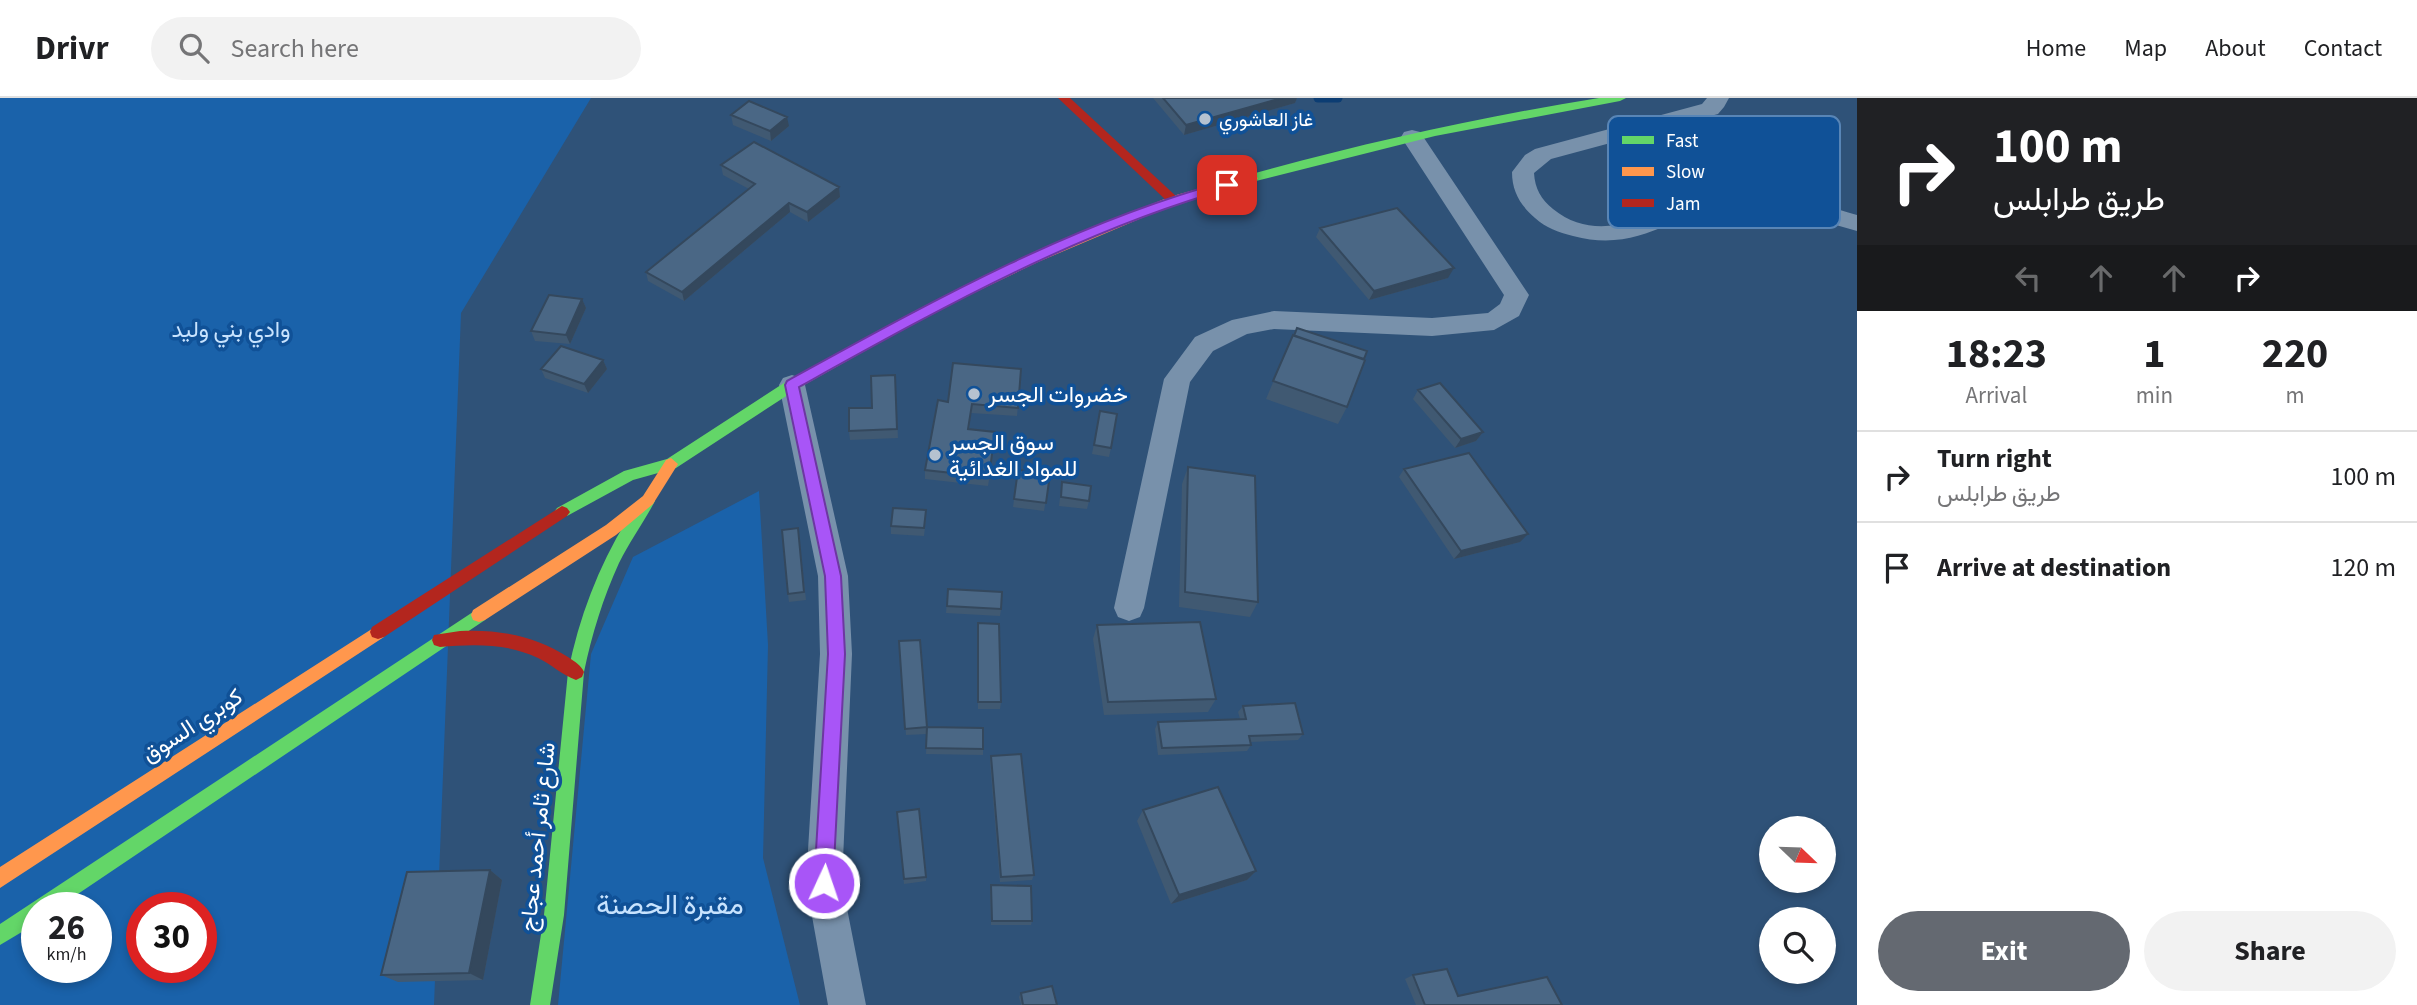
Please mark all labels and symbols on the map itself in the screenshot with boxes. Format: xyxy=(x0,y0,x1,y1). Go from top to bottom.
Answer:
place label: غاز العاشوري xyxy=(1219,107,1313,135)
marker: غاز العاشوري xyxy=(1197,111,1213,127)
legend xyxy=(1608,116,1840,228)
text: Fast xyxy=(1666,128,1699,155)
pin xyxy=(1197,155,1257,215)
text: Slow xyxy=(1666,159,1705,186)
text: Jam xyxy=(1666,191,1700,218)
park label: وادي بني وليد xyxy=(172,313,290,348)
place label: خضروات الجسر xyxy=(987,378,1128,411)
marker: خضروات الجسر xyxy=(966,386,982,402)
place label: سوق الجسر للمواد الغدائية xyxy=(948,426,1077,485)
marker: سوق الجسر للمواد الغدائية xyxy=(927,447,943,463)
street label: كوبري السوق xyxy=(135,680,250,772)
street label: شارع ثامر أحمد عجاج xyxy=(511,741,564,933)
north arrow xyxy=(1759,816,1836,892)
position arrow xyxy=(787,846,861,920)
park label: مقبرة الحصنة xyxy=(596,885,744,925)
speed limit sign: 30 xyxy=(126,892,217,983)

